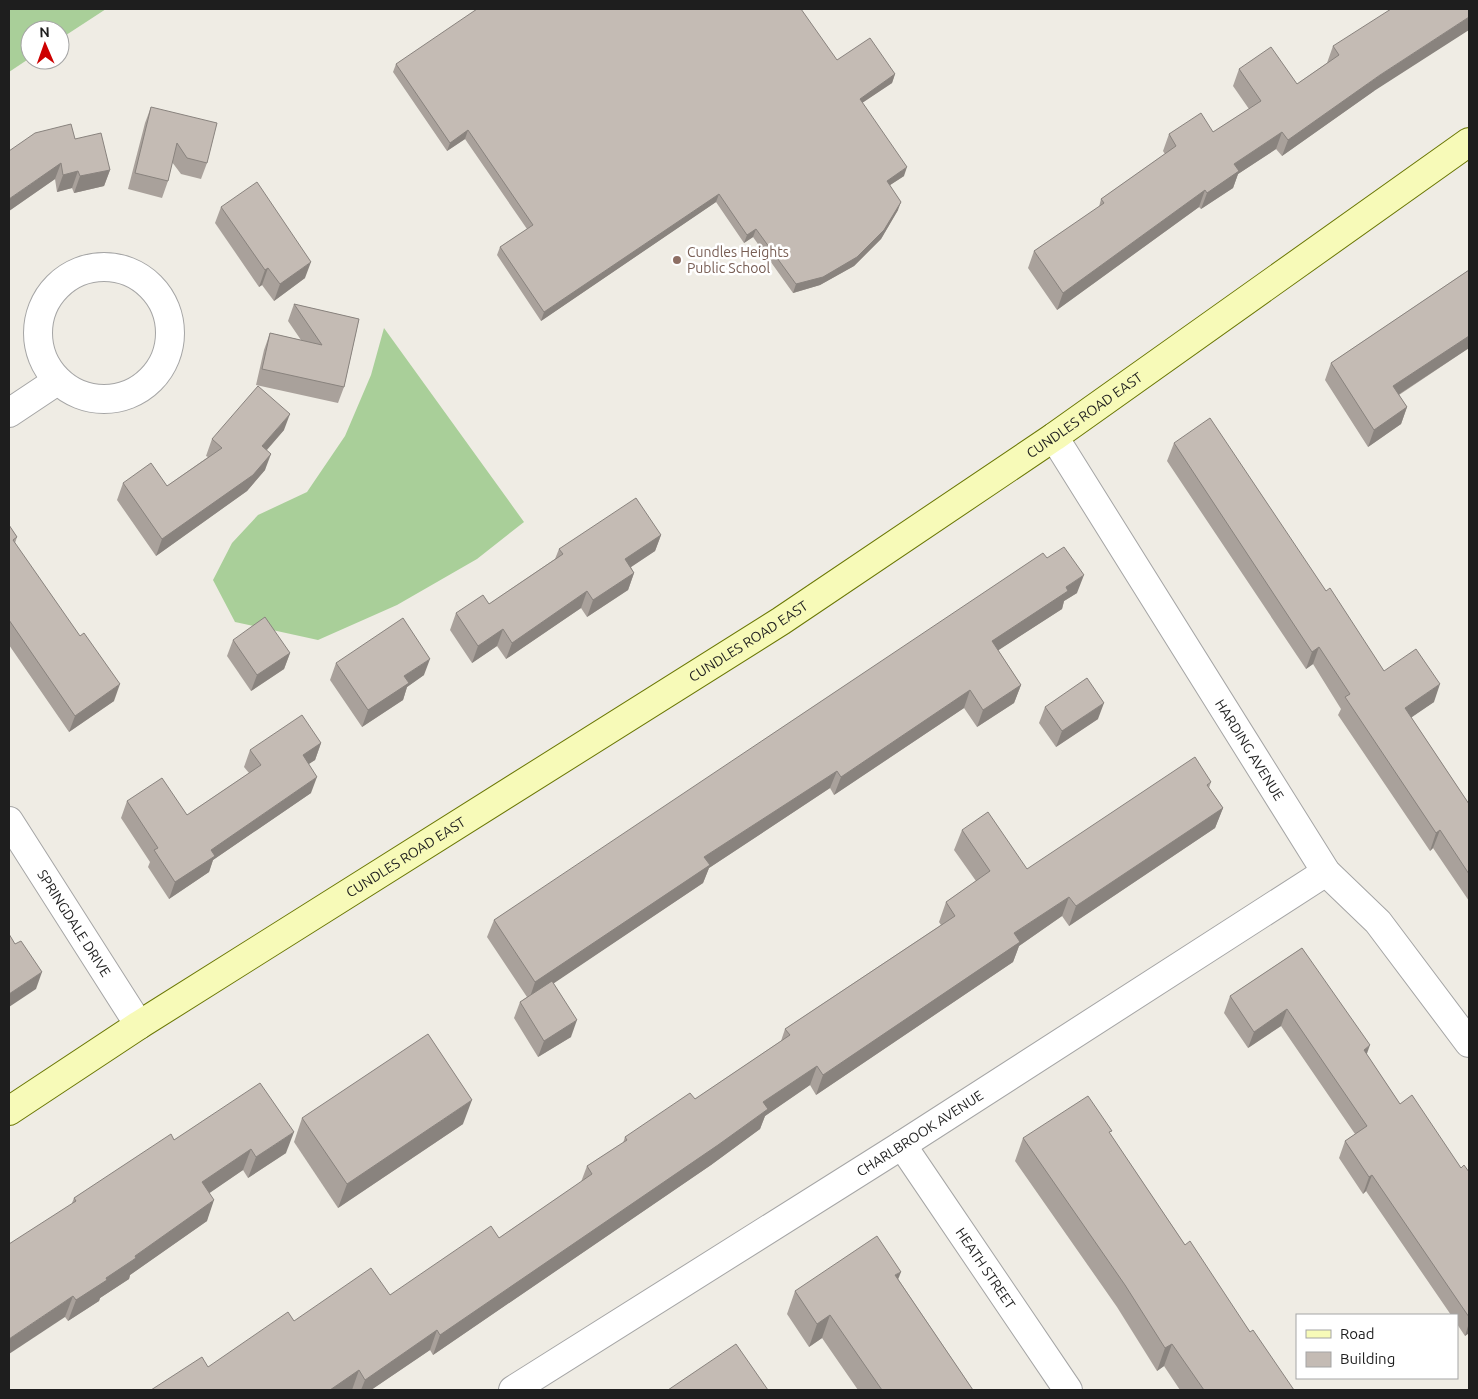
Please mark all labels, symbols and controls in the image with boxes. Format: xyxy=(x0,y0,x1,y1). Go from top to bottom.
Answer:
north arrow xyxy=(20,20,70,70)
text: N xyxy=(39,24,50,40)
place label: Cundles Heights Public School xyxy=(687,244,789,276)
marker: Cundles Heights Public School xyxy=(671,254,683,266)
street label: CUNDLES ROAD EAST xyxy=(1023,369,1145,461)
street label: CUNDLES ROAD EAST xyxy=(686,597,811,685)
street label: HARDING AVENUE xyxy=(1212,696,1287,803)
street label: CUNDLES ROAD EAST xyxy=(343,814,468,901)
street label: SPRINGDALE DRIVE xyxy=(34,867,114,980)
street label: CHARLBROOK AVENUE xyxy=(854,1087,986,1180)
street label: HEATH STREET xyxy=(952,1225,1019,1312)
legend xyxy=(1296,1314,1458,1379)
text: Road xyxy=(1340,1325,1375,1342)
text: Building xyxy=(1340,1350,1395,1367)

